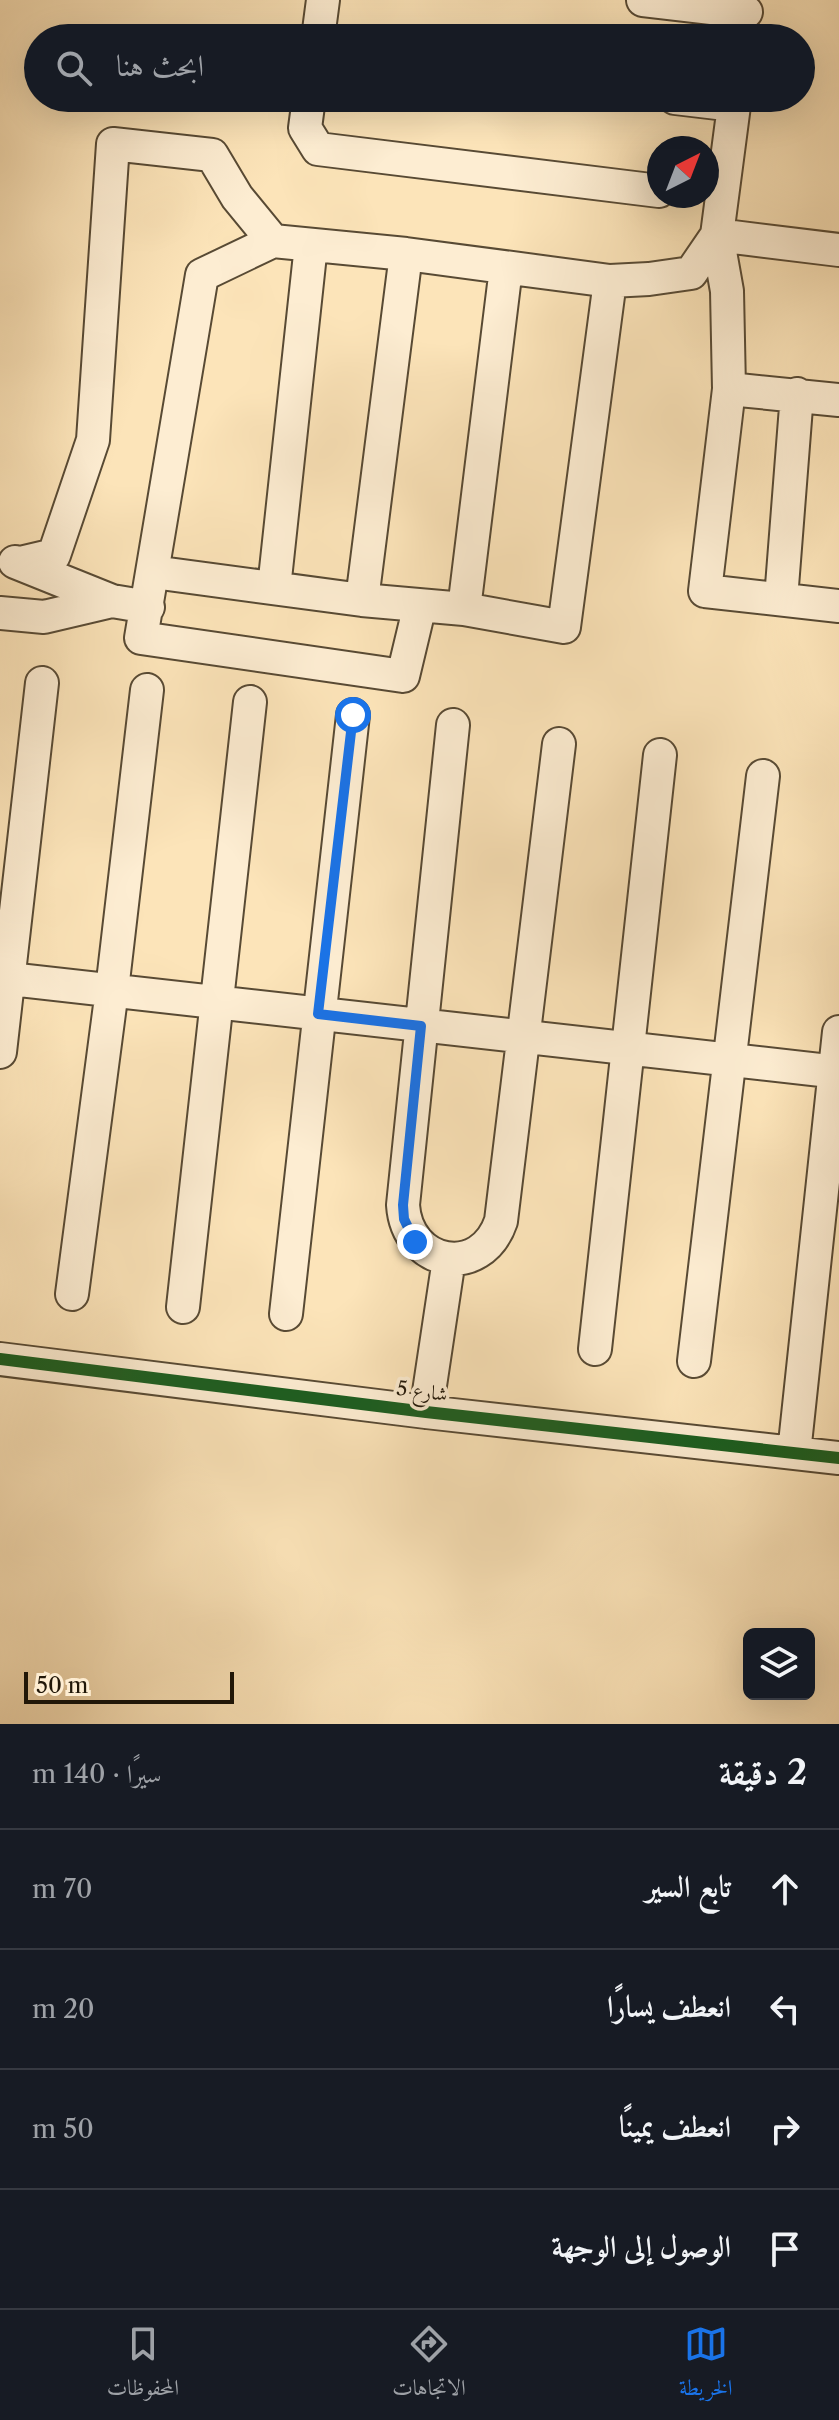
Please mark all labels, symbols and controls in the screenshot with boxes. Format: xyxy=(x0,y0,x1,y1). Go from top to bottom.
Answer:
search box xyxy=(24,24,815,112)
icon: search xyxy=(52,46,96,90)
text: ابحث هنا xyxy=(116,47,204,84)
north arrow xyxy=(647,136,719,208)
route start xyxy=(335,697,371,733)
route end xyxy=(397,1224,433,1260)
street label: شارع 5 xyxy=(395,1376,449,1412)
map controls xyxy=(743,1628,815,1700)
button: layers xyxy=(743,1628,815,1700)
scale bar xyxy=(24,1668,234,1704)
text: 50 m xyxy=(36,1672,88,1699)
text: 2 دقيقة xyxy=(719,1751,807,1793)
text: سيرًا · 140 m xyxy=(32,1758,161,1790)
icon: ahead xyxy=(763,1867,807,1911)
text: تابع السير xyxy=(645,1868,731,1905)
text: 70 m xyxy=(32,1873,92,1905)
icon: left xyxy=(763,1987,807,2031)
text: انعطف يسارًا xyxy=(607,1988,731,2025)
text: 20 m xyxy=(32,1993,95,2025)
icon: right xyxy=(763,2107,807,2151)
text: انعطف يمينًا xyxy=(619,2108,731,2145)
text: 50 m xyxy=(32,2113,94,2145)
icon: arrive xyxy=(763,2227,807,2271)
text: الوصول إلى الوجهة xyxy=(552,2228,731,2265)
tab: المحفوظات xyxy=(107,2322,179,2409)
tab: الاتجاهات xyxy=(392,2322,466,2409)
tab: الخريطة xyxy=(679,2322,732,2409)

